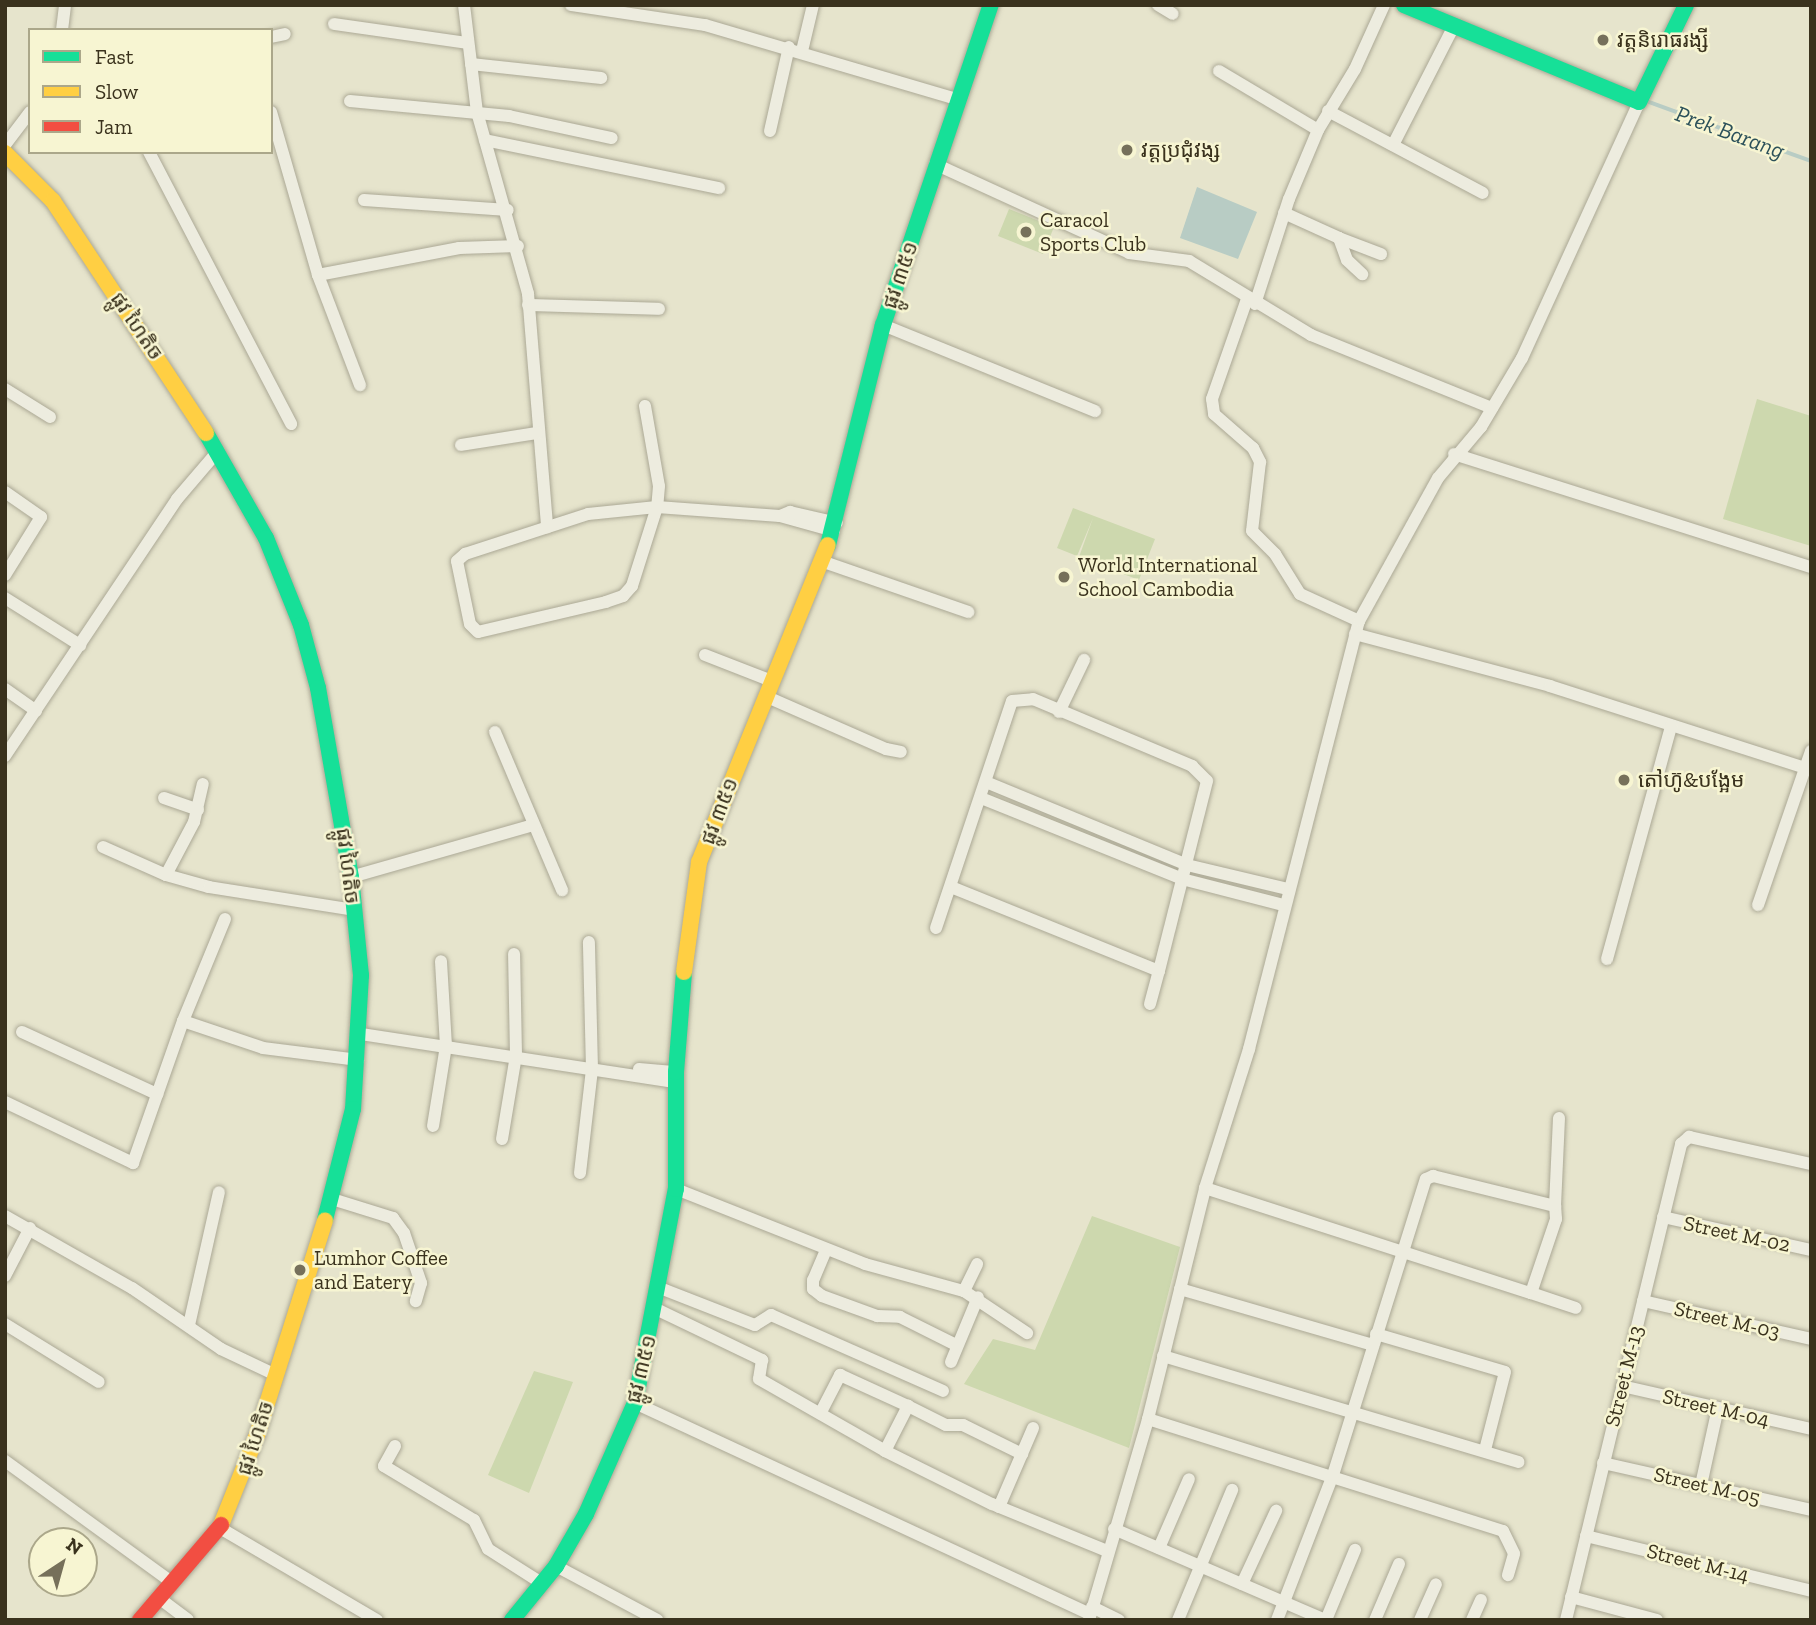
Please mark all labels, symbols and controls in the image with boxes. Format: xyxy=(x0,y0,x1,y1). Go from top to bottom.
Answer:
place label: វត្តនិរោធរង្សី xyxy=(1617,27,1709,53)
legend xyxy=(28,28,273,154)
marker: វត្តនិរោធរង្សី xyxy=(1595,32,1611,48)
text: Fast xyxy=(95,44,134,69)
text: Slow xyxy=(95,79,138,104)
water label: Prek Barang xyxy=(1672,99,1788,165)
text: Jam xyxy=(95,114,132,139)
place label: វត្តប្រជុំវង្ស xyxy=(1141,137,1220,163)
marker: វត្តប្រជុំវង្ស xyxy=(1119,142,1135,158)
place label: Caracol Sports Club xyxy=(1040,207,1146,257)
marker: Caracol Sports Club xyxy=(1018,224,1034,240)
street label: ផ្លូវ ៣៥១ xyxy=(877,238,923,312)
street label: ផ្លូវ ហៃតិច xyxy=(105,287,169,365)
place label: World International School Cambodia xyxy=(1078,552,1258,602)
marker: World International School Cambodia xyxy=(1056,569,1072,585)
place label: តៅហ៊ូ&បង្អែម xyxy=(1638,767,1744,793)
marker: តៅហ៊ូ&បង្អែម xyxy=(1616,772,1632,788)
street label: ផ្លូវ ៣៥១ xyxy=(695,774,743,848)
street label: ផ្លូវ ហៃតិច xyxy=(331,826,365,906)
street label: Street M-02 xyxy=(1681,1210,1793,1258)
place label: Lumhor Coffee and Eatery xyxy=(314,1245,448,1295)
marker: Lumhor Coffee and Eatery xyxy=(292,1262,308,1278)
street label: Street M-03 xyxy=(1672,1296,1782,1344)
street label: Street M-13 xyxy=(1599,1323,1649,1429)
street label: ផ្លូវ ៣៥១ xyxy=(620,1332,662,1406)
street label: Street M-04 xyxy=(1660,1383,1772,1433)
street label: ផ្លូវ ហៃតិច xyxy=(231,1398,279,1478)
street label: Street M-05 xyxy=(1651,1462,1763,1510)
north arrow xyxy=(28,1527,98,1597)
text: N xyxy=(62,1533,87,1560)
street label: Street M-14 xyxy=(1644,1538,1752,1588)

